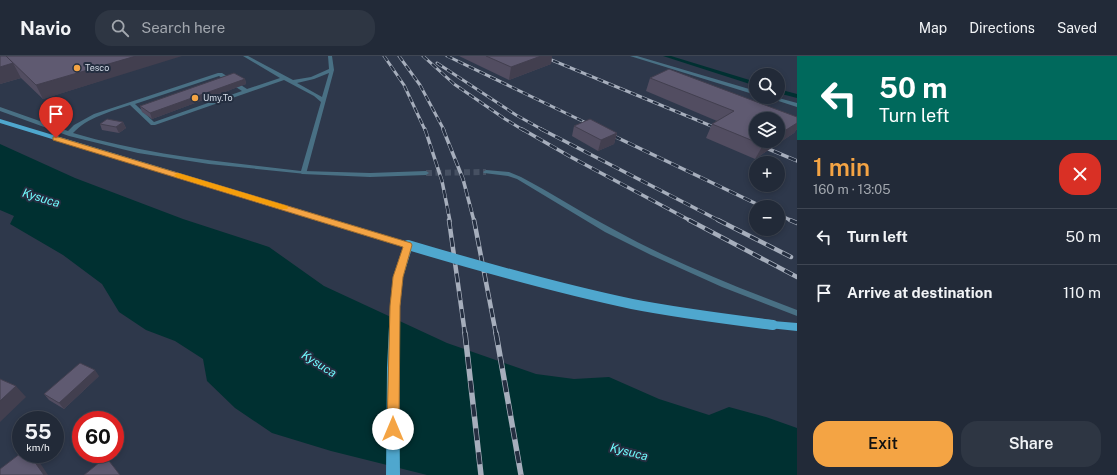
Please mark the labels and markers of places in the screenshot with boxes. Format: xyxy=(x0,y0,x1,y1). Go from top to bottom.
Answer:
place label: Tesco xyxy=(85,62,109,73)
marker: Tesco xyxy=(72,63,82,73)
place label: Umy.To xyxy=(203,92,233,103)
marker: Umy.To xyxy=(190,93,200,103)
pin xyxy=(39,97,73,138)

